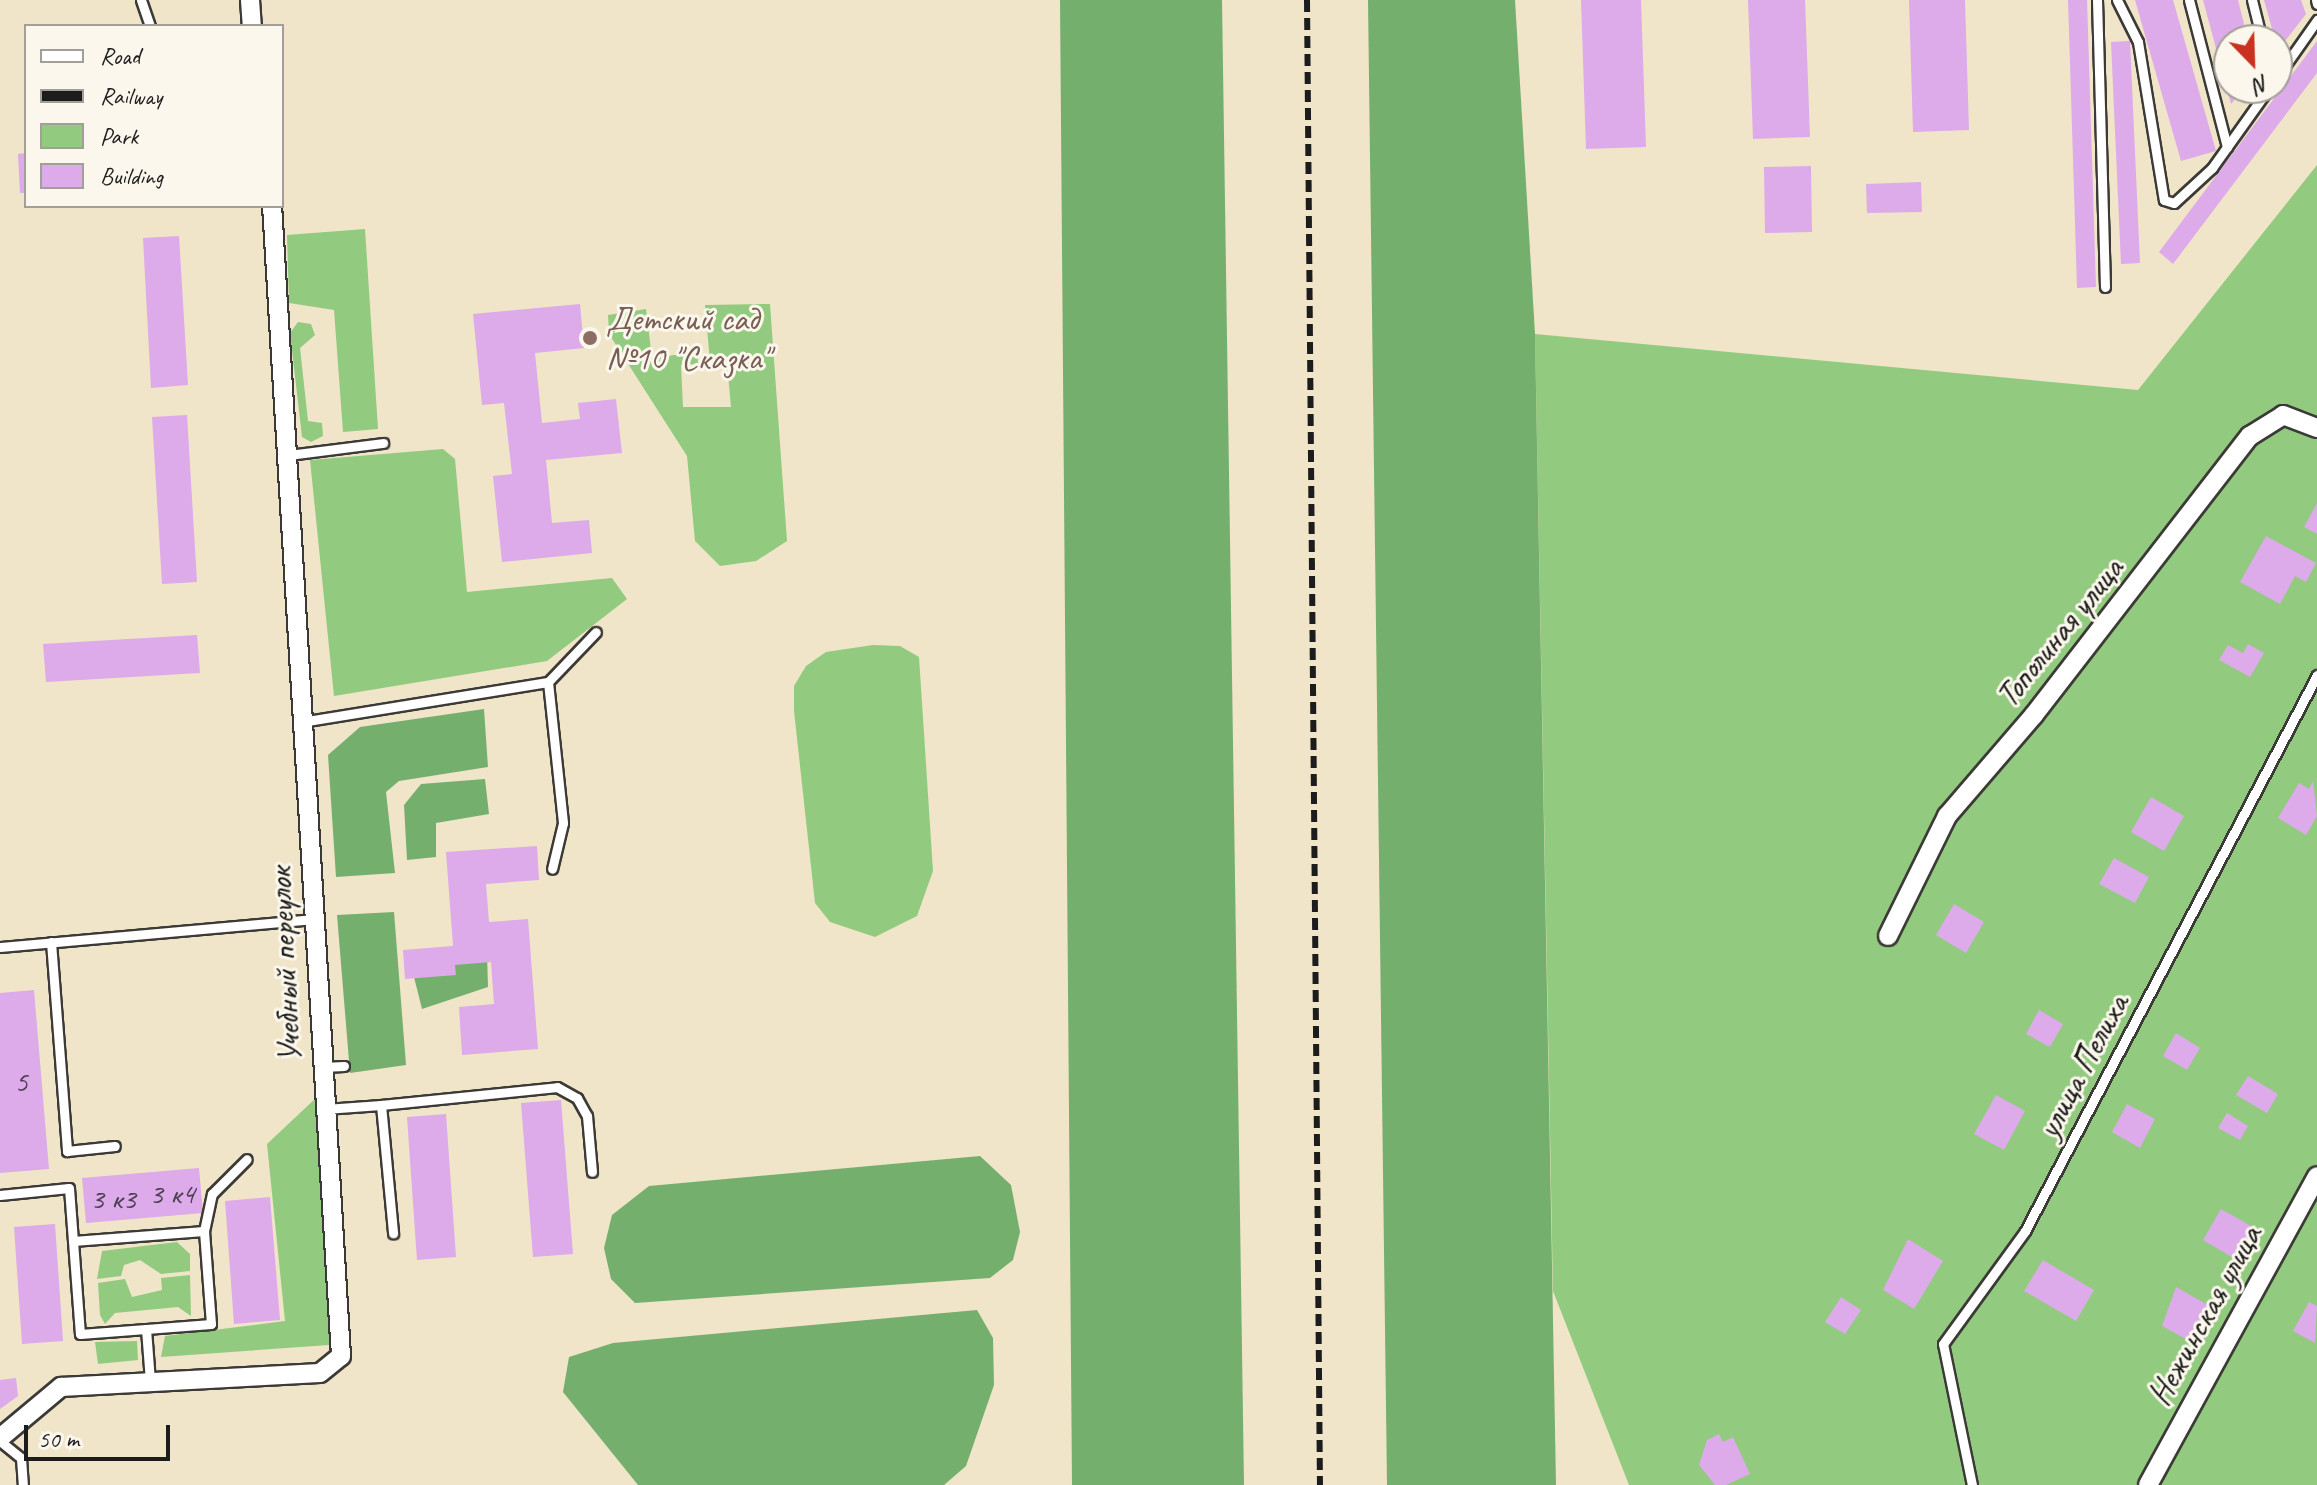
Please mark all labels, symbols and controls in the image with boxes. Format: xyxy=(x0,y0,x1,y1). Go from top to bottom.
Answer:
legend xyxy=(24,24,284,208)
north arrow xyxy=(2213,24,2293,104)
text: Road xyxy=(100,41,140,71)
text: N xyxy=(2250,69,2273,100)
text: Railway xyxy=(100,81,162,111)
text: Park xyxy=(100,121,138,151)
text: Building xyxy=(100,161,163,191)
place label: Детский сад №10 "Сказка" xyxy=(606,298,769,378)
marker: Детский сад №10 "Сказка" xyxy=(581,329,599,347)
street label: Тополиная улица xyxy=(1986,548,2132,716)
street label: Учебный переулок xyxy=(259,866,309,1064)
street label: улица Пелиха xyxy=(2027,987,2137,1145)
house number: 5 xyxy=(14,1063,28,1099)
house number: 3 к4 xyxy=(149,1175,195,1211)
house number: 3 к3 xyxy=(90,1180,136,1216)
street label: Нежинская улица xyxy=(2137,1217,2271,1413)
scale bar xyxy=(28,1409,174,1459)
text: 50 m xyxy=(38,1424,79,1454)

